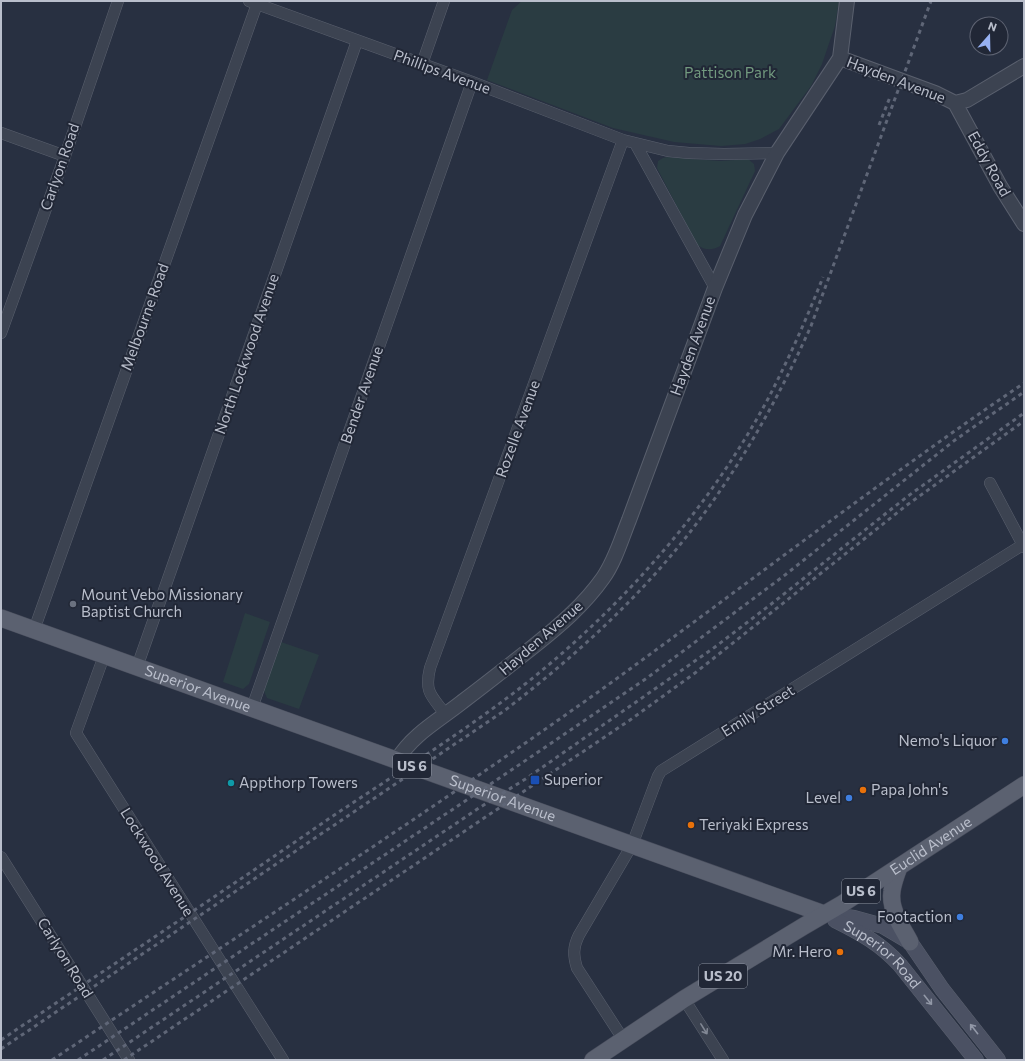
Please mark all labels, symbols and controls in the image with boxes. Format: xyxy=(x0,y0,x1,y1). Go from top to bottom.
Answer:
north arrow xyxy=(969,16,1009,56)
text: N xyxy=(986,19,999,34)
street label: Phillips Avenue xyxy=(391,45,493,97)
street label: Hayden Avenue xyxy=(844,52,948,106)
park label: Pattison Park xyxy=(684,63,776,81)
street label: Carlyon Road xyxy=(36,121,82,213)
street label: Eddy Road xyxy=(965,128,1015,199)
street label: Melbourne Road xyxy=(116,261,172,373)
street label: North Lockwood Avenue xyxy=(210,271,282,436)
street label: Hayden Avenue xyxy=(666,293,718,398)
street label: Bender Avenue xyxy=(336,344,386,446)
street label: Rozelle Avenue xyxy=(491,377,543,480)
place label: Mount Vebo Missionary Baptist Church xyxy=(81,585,243,620)
street label: Hayden Avenue xyxy=(495,596,586,678)
marker: Mount Vebo Missionary Baptist Church xyxy=(68,599,78,609)
street label: Superior Avenue xyxy=(142,660,254,715)
street label: Emily Street xyxy=(718,681,797,740)
place label: Nemo's Liquor xyxy=(898,731,997,749)
marker: Nemo's Liquor xyxy=(1000,736,1010,746)
road number: US 6 xyxy=(393,754,431,778)
street label: Superior Avenue xyxy=(447,770,559,825)
place label: Superior xyxy=(544,770,603,788)
place label: Appthorp Towers xyxy=(239,773,358,791)
marker: Superior xyxy=(529,774,541,786)
marker: Appthorp Towers xyxy=(226,778,236,788)
place label: Papa John's xyxy=(871,780,948,798)
marker: Papa John's xyxy=(858,785,868,795)
place label: Level xyxy=(806,788,841,806)
marker: Level xyxy=(844,793,854,803)
street label: Lockwood Avenue xyxy=(117,804,198,919)
street label: Euclid Avenue xyxy=(886,812,975,878)
place label: Teriyaki Express xyxy=(699,815,809,833)
marker: Teriyaki Express xyxy=(686,820,696,830)
road number: US 6 xyxy=(842,879,880,903)
place label: Footaction xyxy=(877,907,952,925)
marker: Footaction xyxy=(955,912,965,922)
street label: Carlyon Road xyxy=(34,914,98,1001)
street label: Superior Road xyxy=(841,916,925,992)
place label: Mr. Hero xyxy=(772,942,832,960)
marker: Mr. Hero xyxy=(835,947,845,957)
road number: US 20 xyxy=(699,964,747,988)
one-way arrow xyxy=(924,994,932,1005)
one-way arrow xyxy=(699,1024,708,1035)
one-way arrow xyxy=(969,1024,978,1035)

